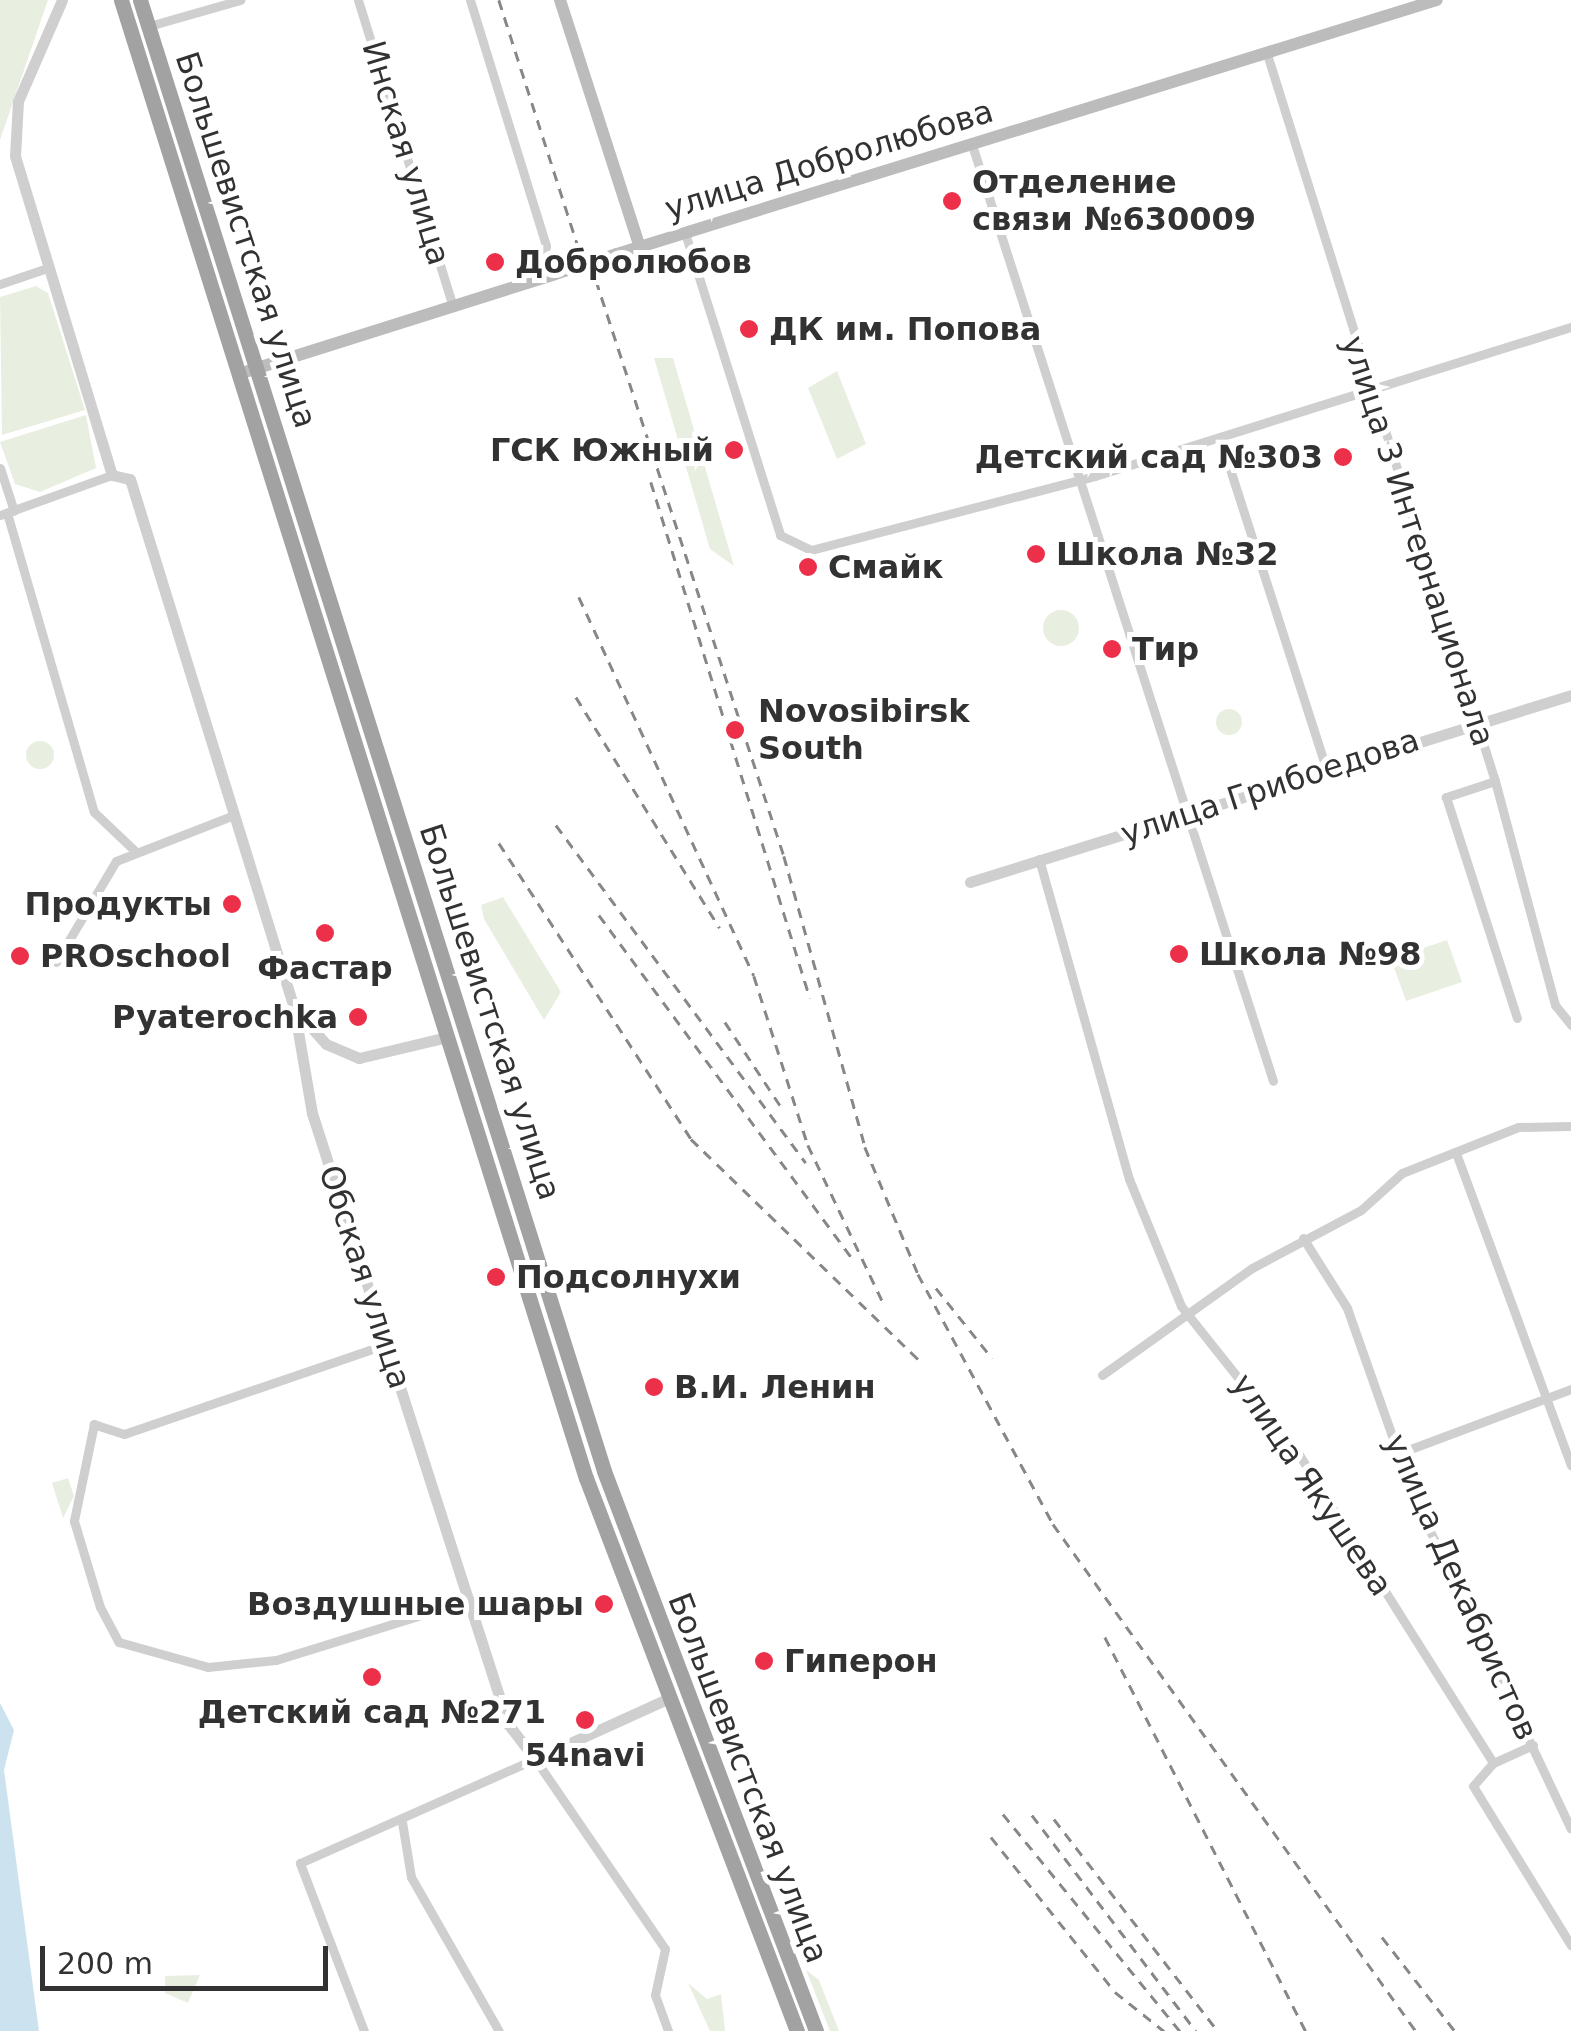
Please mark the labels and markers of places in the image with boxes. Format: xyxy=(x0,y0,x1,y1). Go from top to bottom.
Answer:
place label: Отделение связи №630009 xyxy=(972,164,1256,239)
marker: Отделение связи №630009 xyxy=(941,190,963,212)
place label: Добролюбов xyxy=(515,243,752,281)
marker: Добролюбов xyxy=(484,251,506,273)
place label: ДК им. Попова xyxy=(769,310,1041,348)
marker: ДК им. Попова xyxy=(738,318,760,340)
place label: ГСК Южный xyxy=(490,431,714,469)
place label: Детский сад №303 xyxy=(975,438,1323,476)
marker: ГСК Южный xyxy=(723,439,745,461)
marker: Детский сад №303 xyxy=(1332,446,1354,468)
place label: Школа №32 xyxy=(1056,535,1278,573)
marker: Школа №32 xyxy=(1025,543,1047,565)
place label: Смайк xyxy=(828,548,943,586)
marker: Смайк xyxy=(797,556,819,578)
place label: Тир xyxy=(1132,630,1199,668)
marker: Тир xyxy=(1101,638,1123,660)
place label: Novosibirsk South xyxy=(758,693,970,768)
marker: Novosibirsk South xyxy=(722,717,748,743)
place label: Продукты xyxy=(24,885,212,923)
marker: Продукты xyxy=(221,893,243,915)
marker: Фастар xyxy=(314,922,336,944)
place label: Школа №98 xyxy=(1199,935,1421,973)
place label: PROschool xyxy=(40,937,231,975)
marker: Школа №98 xyxy=(1168,943,1190,965)
marker: PROschool xyxy=(9,945,31,967)
place label: Фастар xyxy=(257,949,393,987)
place label: Pyaterochka xyxy=(112,998,338,1036)
marker: Pyaterochka xyxy=(347,1006,369,1028)
place label: Подсолнухи xyxy=(516,1258,741,1296)
marker: Подсолнухи xyxy=(485,1266,507,1288)
place label: В.И. Ленин xyxy=(674,1368,876,1406)
marker: В.И. Ленин xyxy=(643,1376,665,1398)
place label: Воздушные шары xyxy=(247,1585,584,1623)
marker: Воздушные шары xyxy=(593,1593,615,1615)
place label: Гиперон xyxy=(784,1642,938,1680)
marker: Гиперон xyxy=(753,1650,775,1672)
marker: Детский сад №271 xyxy=(361,1666,383,1688)
place label: Детский сад №271 xyxy=(198,1693,546,1731)
marker: 54navi xyxy=(574,1709,596,1731)
place label: 54navi xyxy=(525,1736,645,1774)

